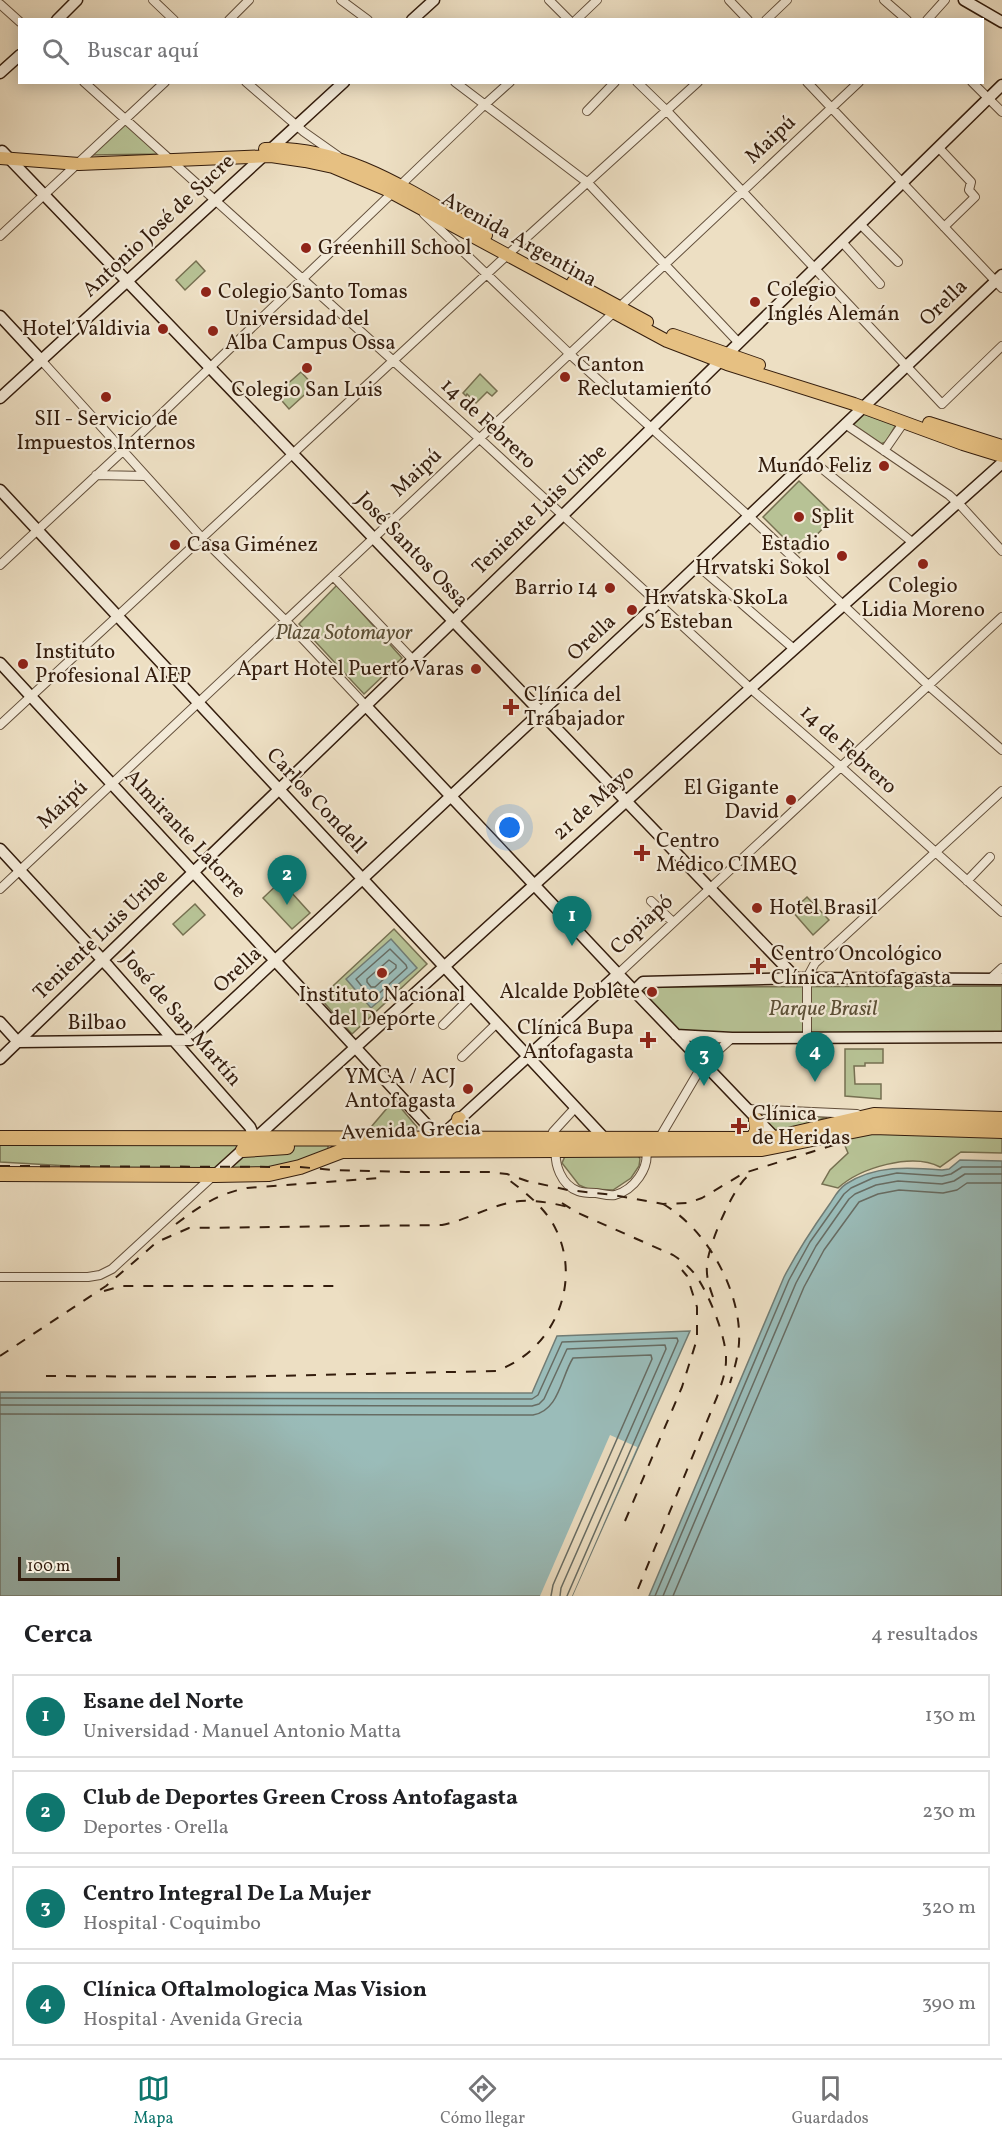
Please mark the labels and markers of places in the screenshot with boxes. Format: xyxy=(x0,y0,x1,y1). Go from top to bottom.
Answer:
place label: Greenhill School xyxy=(318,234,472,263)
marker: Greenhill School xyxy=(299,241,313,255)
place label: Colegio Inglés Alemán xyxy=(767,276,900,329)
place label: Colegio Santo Tomas xyxy=(218,278,408,307)
marker: Colegio Santo Tomas xyxy=(199,285,213,299)
marker: Colegio Inglés Alemán xyxy=(748,295,762,309)
place label: Universidad del Alba Campus Ossa xyxy=(225,305,396,358)
place label: Hotel Valdivia xyxy=(22,315,151,344)
marker: Hotel Valdivia xyxy=(156,322,170,336)
marker: Universidad del Alba Campus Ossa xyxy=(206,324,220,338)
place label: Canton Reclutamiento xyxy=(577,351,711,404)
marker: Colegio San Luis xyxy=(300,361,314,375)
marker: Canton Reclutamiento xyxy=(558,370,572,384)
place label: Colegio San Luis xyxy=(231,376,383,405)
marker: SII - Servicio de Impuestos Internos xyxy=(99,390,113,404)
place label: SII - Servicio de Impuestos Internos xyxy=(17,405,195,458)
place label: Mundo Feliz xyxy=(757,452,872,481)
marker: Mundo Feliz xyxy=(877,459,891,473)
place label: Split xyxy=(811,503,854,532)
marker: Split xyxy=(792,510,806,524)
place label: Estadio Hrvatski Sokol xyxy=(695,530,830,583)
place label: Casa Giménez xyxy=(187,531,318,560)
marker: Casa Giménez xyxy=(168,538,182,552)
marker: Estadio Hrvatski Sokol xyxy=(835,549,849,563)
marker: Colegio Lidia Moreno xyxy=(916,557,930,571)
place label: Colegio Lidia Moreno xyxy=(861,572,985,625)
place label: Barrio 14 xyxy=(514,574,598,603)
marker: Barrio 14 xyxy=(603,581,617,595)
place label: Hrvatska SkoLa S Esteban xyxy=(644,584,788,637)
marker: Hrvatska SkoLa S Esteban xyxy=(625,603,639,617)
place label: Instituto Profesional AIEP xyxy=(35,638,191,691)
place label: Apart Hotel Puerto Varas xyxy=(237,655,464,684)
marker: Instituto Profesional AIEP xyxy=(16,657,30,671)
marker: Apart Hotel Puerto Varas xyxy=(469,662,483,676)
place label: Clínica del Trabajador xyxy=(524,681,625,734)
marker: Clínica del Trabajador xyxy=(502,698,520,716)
place label: El Gigante David xyxy=(683,774,779,827)
marker: El Gigante David xyxy=(784,793,798,807)
place label: Centro Médico CIMEQ xyxy=(656,827,798,880)
marker: Centro Médico CIMEQ xyxy=(633,844,651,862)
pin: 2 xyxy=(268,856,306,905)
place label: Hotel Brasil xyxy=(769,894,878,923)
pin: 1 xyxy=(552,896,592,946)
marker: Hotel Brasil xyxy=(750,901,764,915)
place label: Centro Oncológico Clínica Antofagasta xyxy=(771,940,952,993)
marker: Centro Oncológico Clínica Antofagasta xyxy=(749,957,767,975)
marker: Instituto Nacional del Deporte xyxy=(375,966,389,980)
place label: Alcalde Poblete xyxy=(499,978,640,1007)
place label: Instituto Nacional del Deporte xyxy=(299,981,465,1034)
marker: Alcalde Poblete xyxy=(645,985,659,999)
place label: Clínica Bupa Antofagasta xyxy=(517,1014,634,1067)
marker: Clínica Bupa Antofagasta xyxy=(639,1031,657,1049)
pin: 4 xyxy=(796,1032,834,1082)
pin: 3 xyxy=(684,1036,724,1086)
place label: YMCA / ACJ Antofagasta xyxy=(345,1063,456,1116)
marker: YMCA / ACJ Antofagasta xyxy=(461,1082,475,1096)
place label: Clínica de Heridas xyxy=(752,1100,850,1153)
marker: Clínica de Heridas xyxy=(730,1117,748,1135)

